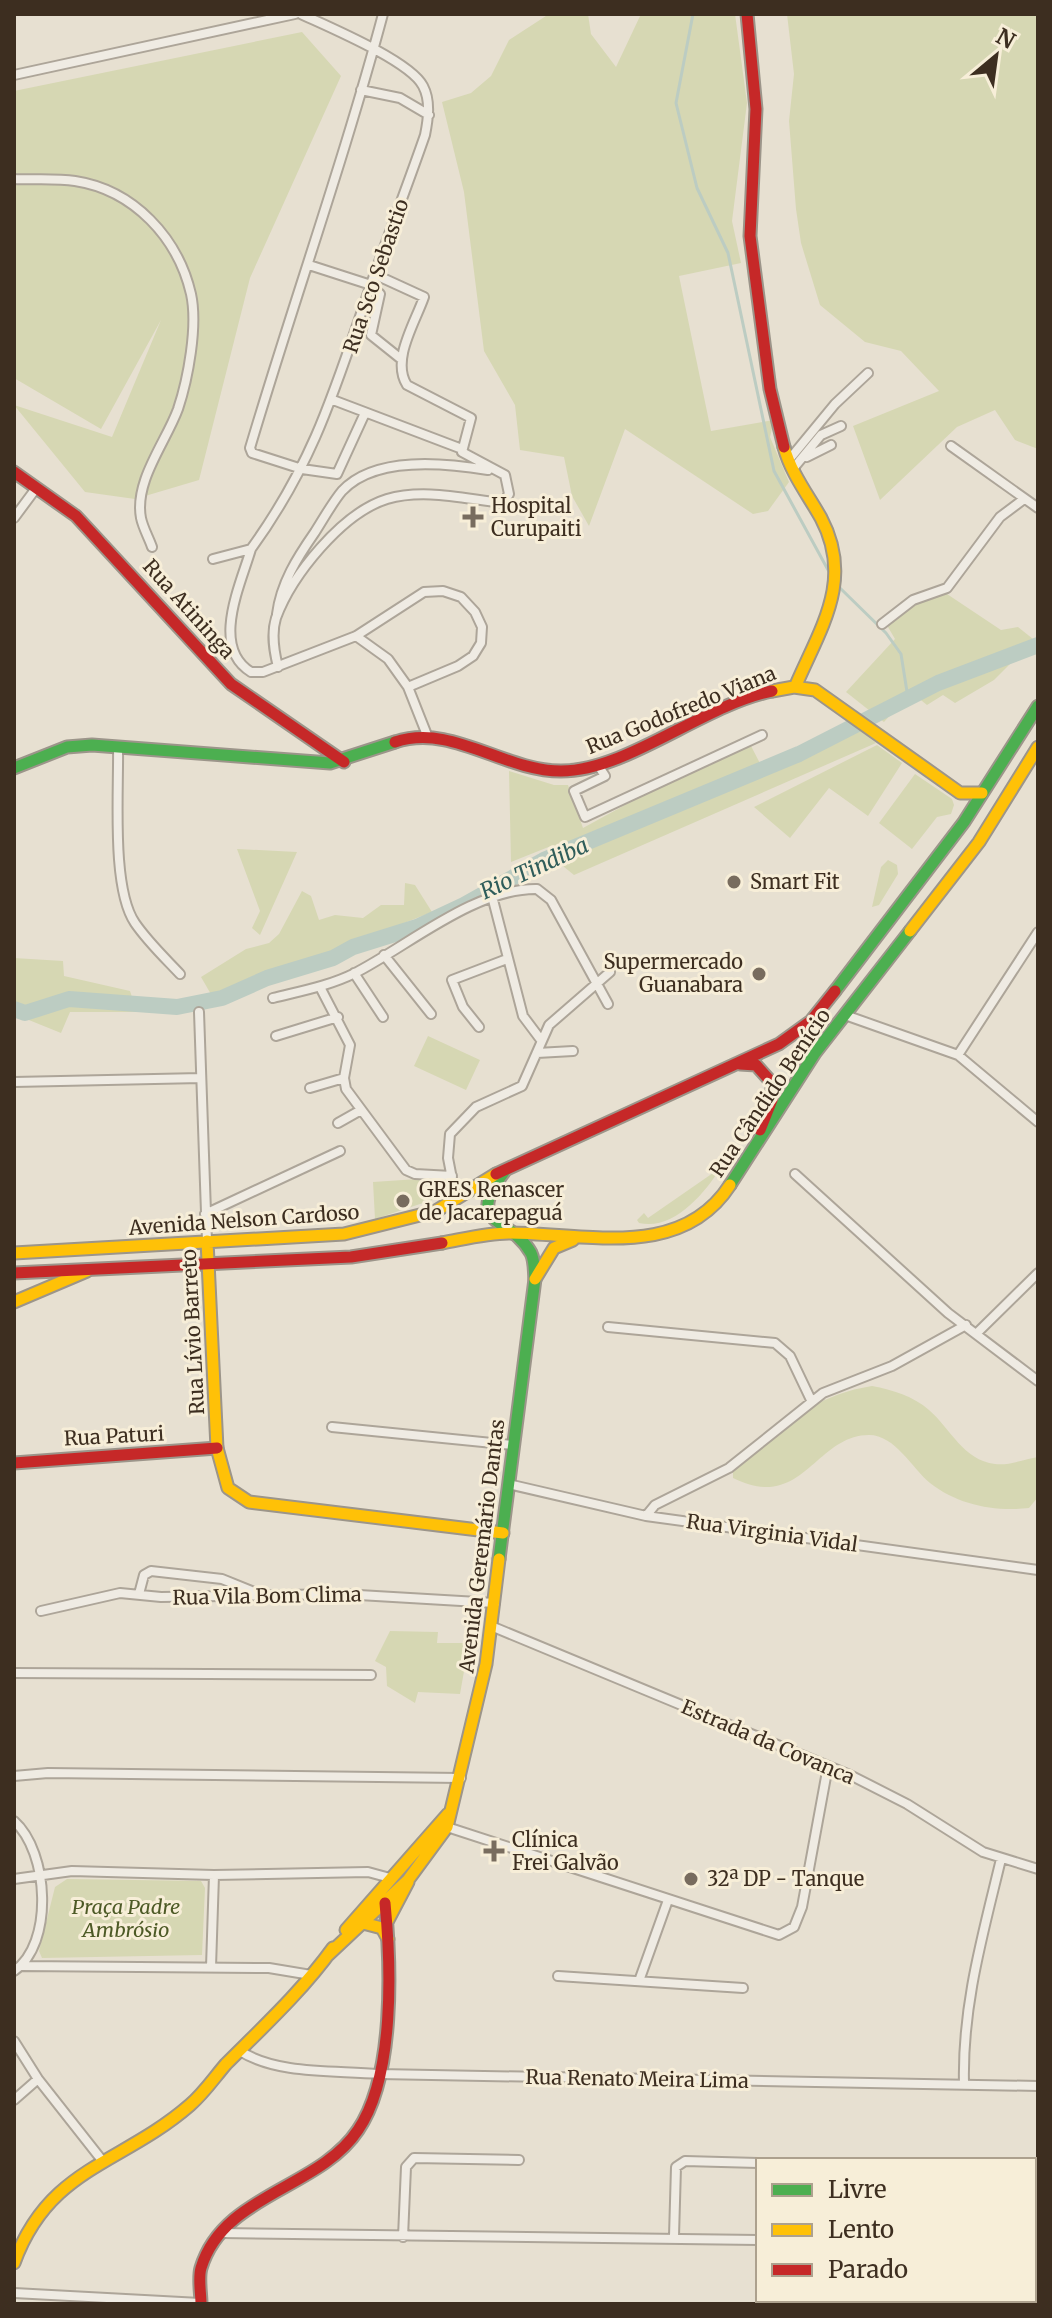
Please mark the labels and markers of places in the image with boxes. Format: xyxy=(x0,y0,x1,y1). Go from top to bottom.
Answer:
place label: Hospital Curupaiti xyxy=(491,493,582,541)
marker: Hospital Curupaiti xyxy=(462,506,484,528)
place label: Smart Fit xyxy=(750,869,840,894)
marker: Smart Fit xyxy=(725,873,743,891)
place label: Supermercado Guanabara xyxy=(603,949,743,997)
marker: Supermercado Guanabara xyxy=(750,965,768,983)
place label: GRES Renascer de Jacarepaguá xyxy=(419,1177,564,1225)
marker: GRES Renascer de Jacarepaguá xyxy=(394,1192,412,1210)
place label: Clínica Frei Galvão xyxy=(512,1827,619,1875)
marker: Clínica Frei Galvão xyxy=(483,1840,505,1862)
place label: 32ª DP - Tanque xyxy=(707,1866,864,1891)
marker: 32ª DP - Tanque xyxy=(682,1870,700,1888)

